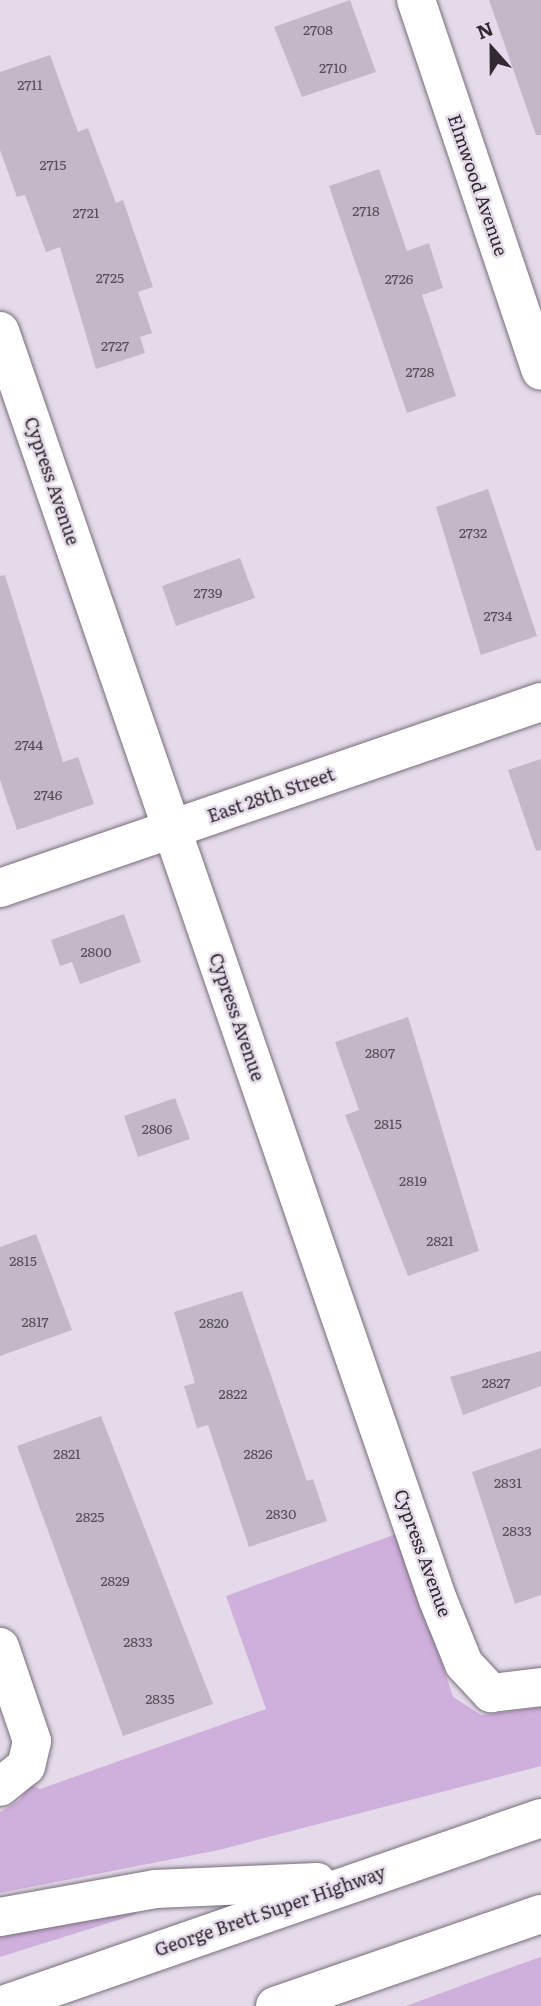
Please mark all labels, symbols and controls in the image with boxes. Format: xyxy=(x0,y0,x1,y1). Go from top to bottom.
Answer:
text: N xyxy=(472,13,497,45)
north arrow xyxy=(457,14,527,84)
house number: 2708 xyxy=(303,21,333,37)
house number: 2710 xyxy=(319,59,347,75)
house number: 2711 xyxy=(17,76,43,92)
street label: Elmwood Avenue xyxy=(444,111,512,259)
house number: 2715 xyxy=(40,156,66,172)
house number: 2718 xyxy=(352,202,380,218)
house number: 2721 xyxy=(73,204,99,220)
house number: 2725 xyxy=(96,269,124,285)
house number: 2726 xyxy=(385,270,413,286)
house number: 2727 xyxy=(101,337,129,353)
house number: 2728 xyxy=(406,363,434,379)
street label: Cypress Avenue xyxy=(20,414,84,548)
house number: 2732 xyxy=(459,524,487,540)
house number: 2739 xyxy=(194,584,222,600)
house number: 2734 xyxy=(483,607,513,623)
house number: 2744 xyxy=(15,736,43,752)
street label: East 28th Street xyxy=(205,763,337,827)
house number: 2746 xyxy=(34,786,62,802)
house number: 2800 xyxy=(81,943,111,959)
street label: Cypress Avenue xyxy=(205,950,269,1084)
house number: 2807 xyxy=(365,1044,395,1060)
house number: 2815 xyxy=(374,1115,402,1131)
house number: 2806 xyxy=(142,1120,172,1136)
house number: 2819 xyxy=(399,1172,427,1188)
house number: 2821 xyxy=(426,1232,454,1248)
house number: 2815 xyxy=(9,1252,37,1268)
house number: 2817 xyxy=(21,1313,49,1329)
house number: 2820 xyxy=(199,1314,229,1330)
house number: 2827 xyxy=(482,1374,510,1390)
house number: 2822 xyxy=(219,1385,247,1401)
house number: 2821 xyxy=(53,1445,81,1461)
house number: 2826 xyxy=(243,1445,273,1461)
house number: 2831 xyxy=(494,1474,522,1490)
street label: Cypress Avenue xyxy=(390,1486,456,1620)
house number: 2830 xyxy=(266,1505,296,1521)
house number: 2825 xyxy=(76,1508,104,1524)
house number: 2833 xyxy=(502,1522,532,1538)
house number: 2829 xyxy=(100,1572,130,1588)
house number: 2833 xyxy=(123,1633,153,1649)
house number: 2835 xyxy=(145,1690,175,1706)
street label: George Brett Super Highway xyxy=(152,1861,388,1961)

